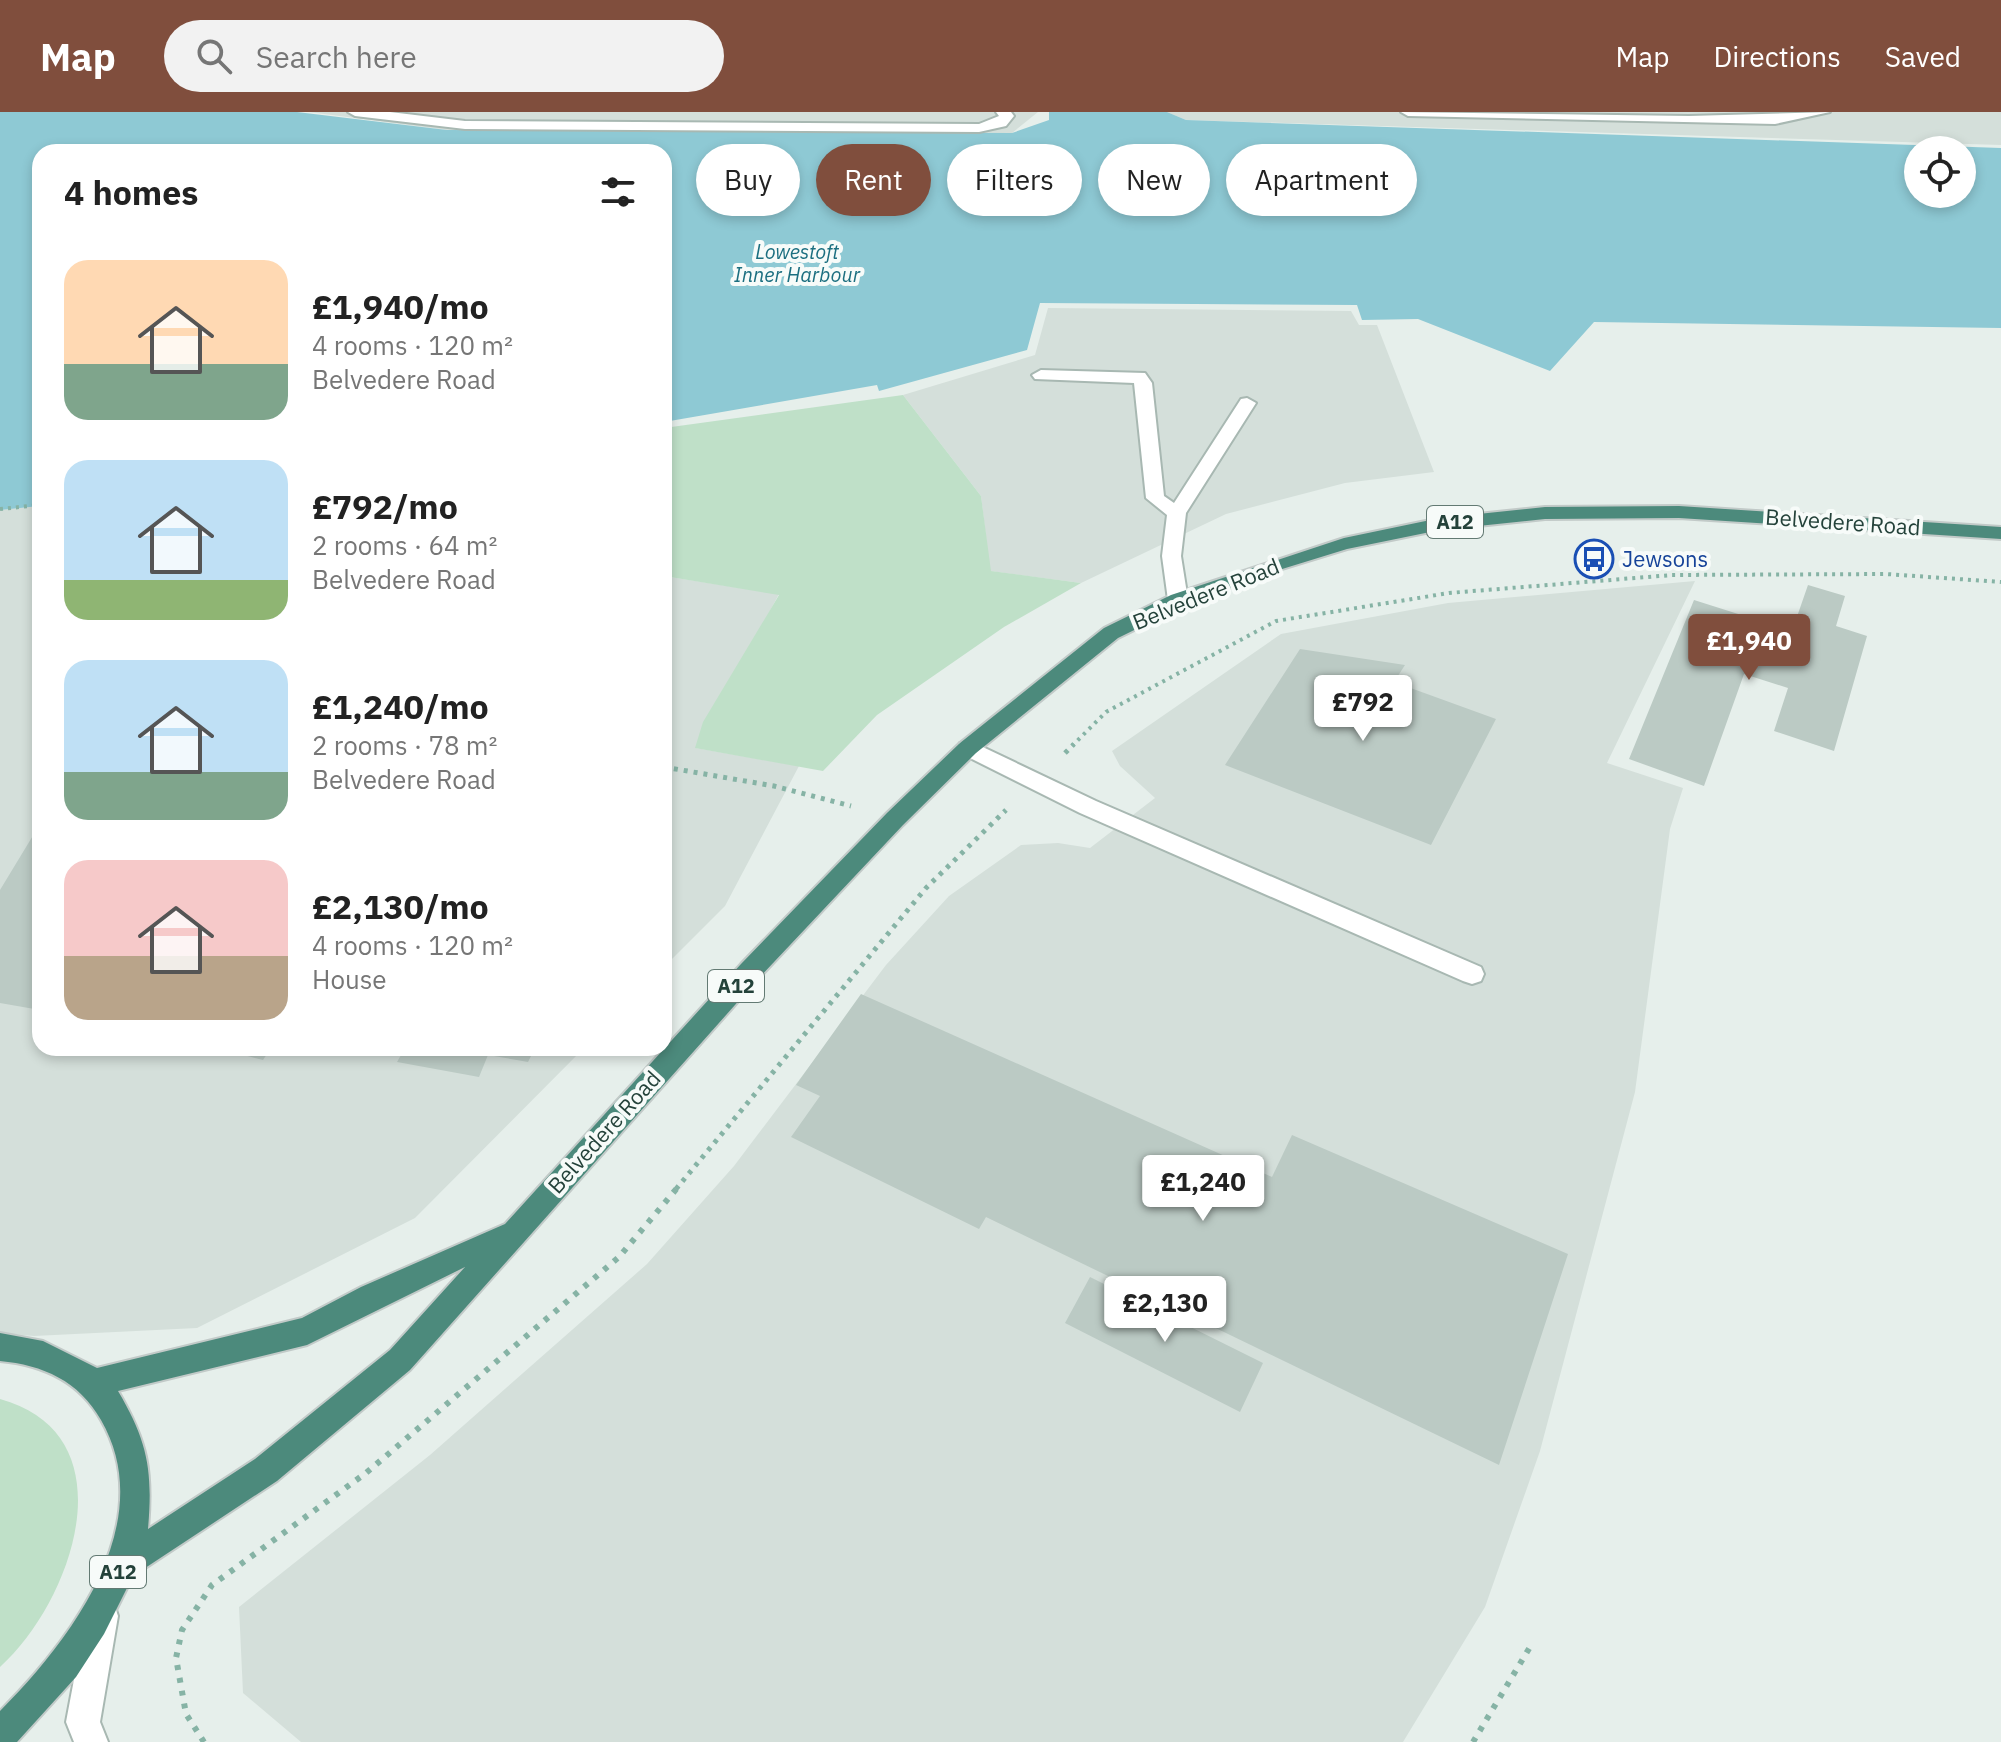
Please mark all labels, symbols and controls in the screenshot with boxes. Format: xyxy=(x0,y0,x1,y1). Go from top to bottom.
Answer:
search box xyxy=(164,20,724,92)
text: Map xyxy=(40,32,116,81)
icon: search xyxy=(192,34,236,78)
text: Search here xyxy=(256,37,417,76)
text: Map xyxy=(1615,38,1669,75)
text: Directions xyxy=(1713,38,1841,75)
text: Saved xyxy=(1885,38,1961,75)
map controls xyxy=(1904,136,1976,208)
button: locate xyxy=(1904,136,1976,208)
chip: Buy xyxy=(696,144,800,216)
chip: Rent xyxy=(816,144,931,216)
chip: Filters xyxy=(947,144,1082,216)
chip: New xyxy=(1098,144,1210,216)
chip: Apartment xyxy=(1226,144,1417,216)
text: 4 homes xyxy=(64,170,199,214)
icon: filters xyxy=(596,170,640,214)
water label: Lowestoft Inner Harbour xyxy=(734,238,861,288)
text: £1,940/mo xyxy=(312,284,489,328)
icon: home xyxy=(128,292,224,388)
text: 4 rooms · 120 m² xyxy=(312,328,513,362)
text: Belvedere Road xyxy=(312,362,496,396)
text: £792/mo xyxy=(312,484,458,528)
icon: home xyxy=(128,492,224,588)
street label: Belvedere Road xyxy=(1764,502,1922,541)
road number: A12 xyxy=(1427,506,1483,538)
text: 2 rooms · 64 m² xyxy=(312,528,497,562)
bus stop icon: Jewsons xyxy=(1573,538,1615,580)
place label: Jewsons xyxy=(1622,544,1708,573)
street label: Belvedere Road xyxy=(1128,551,1283,636)
text: Belvedere Road xyxy=(312,562,496,596)
pin: £1,940 xyxy=(1684,614,1814,682)
text: £1,940 xyxy=(1706,623,1792,657)
pin: £792 xyxy=(1316,675,1410,743)
text: £1,240/mo xyxy=(312,684,489,728)
text: £792 xyxy=(1332,684,1394,718)
icon: home xyxy=(128,692,224,788)
text: 2 rooms · 78 m² xyxy=(312,728,497,762)
text: Belvedere Road xyxy=(312,762,496,796)
text: £2,130/mo xyxy=(312,884,489,928)
icon: home xyxy=(128,892,224,988)
text: 4 rooms · 120 m² xyxy=(312,928,513,962)
text: House xyxy=(312,962,387,996)
road number: A12 xyxy=(708,970,764,1002)
street label: Belvedere Road xyxy=(541,1064,666,1199)
pin: £1,240 xyxy=(1138,1155,1268,1223)
text: £1,240 xyxy=(1160,1164,1246,1198)
pin: £2,130 xyxy=(1100,1276,1230,1344)
text: £2,130 xyxy=(1122,1285,1208,1319)
road number: A12 xyxy=(90,1556,146,1588)

